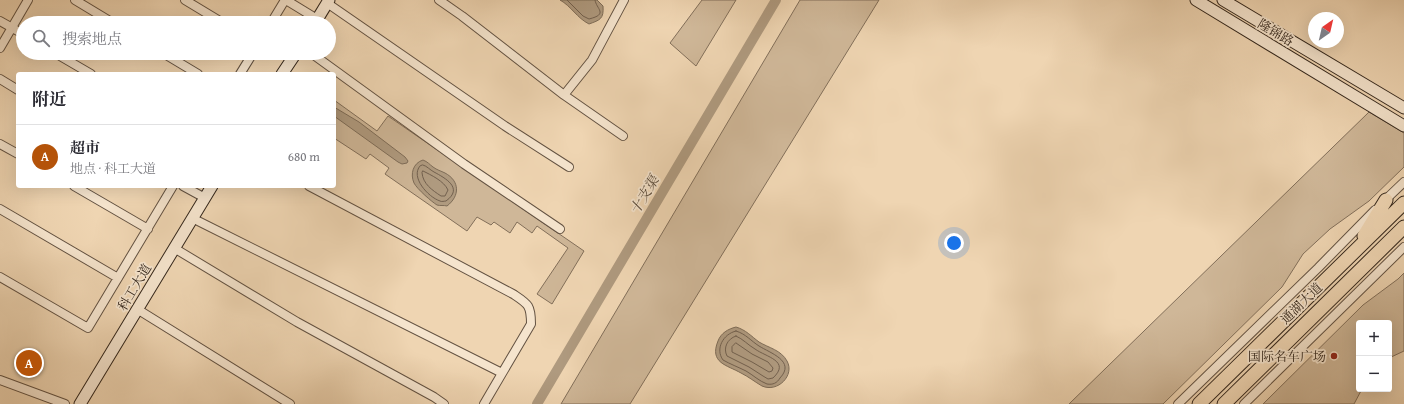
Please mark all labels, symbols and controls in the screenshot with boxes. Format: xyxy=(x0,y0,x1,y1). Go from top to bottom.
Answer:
north arrow xyxy=(1308,12,1344,48)
street label: 隆锦路 xyxy=(1254,14,1297,51)
search box xyxy=(16,16,336,60)
icon: search xyxy=(30,27,52,49)
text: 搜索地点 xyxy=(62,28,122,49)
text: 附近 xyxy=(32,86,66,111)
text: 超市 xyxy=(70,137,100,158)
text: A xyxy=(41,147,49,166)
text: 680 m xyxy=(288,147,320,166)
text: 地点 · 科工大道 xyxy=(70,159,156,178)
water label: 十支渠 xyxy=(625,170,664,218)
your location xyxy=(944,233,964,253)
street label: 科工大道 xyxy=(113,260,156,314)
street label: 通湖大道 xyxy=(1276,278,1327,328)
map controls xyxy=(1356,320,1392,392)
button: + xyxy=(1356,320,1392,356)
place label: 国际名车广场 xyxy=(1248,347,1326,366)
pin: A xyxy=(16,348,42,378)
marker: 国际名车广场 xyxy=(1329,351,1339,361)
button: − xyxy=(1356,356,1392,392)

